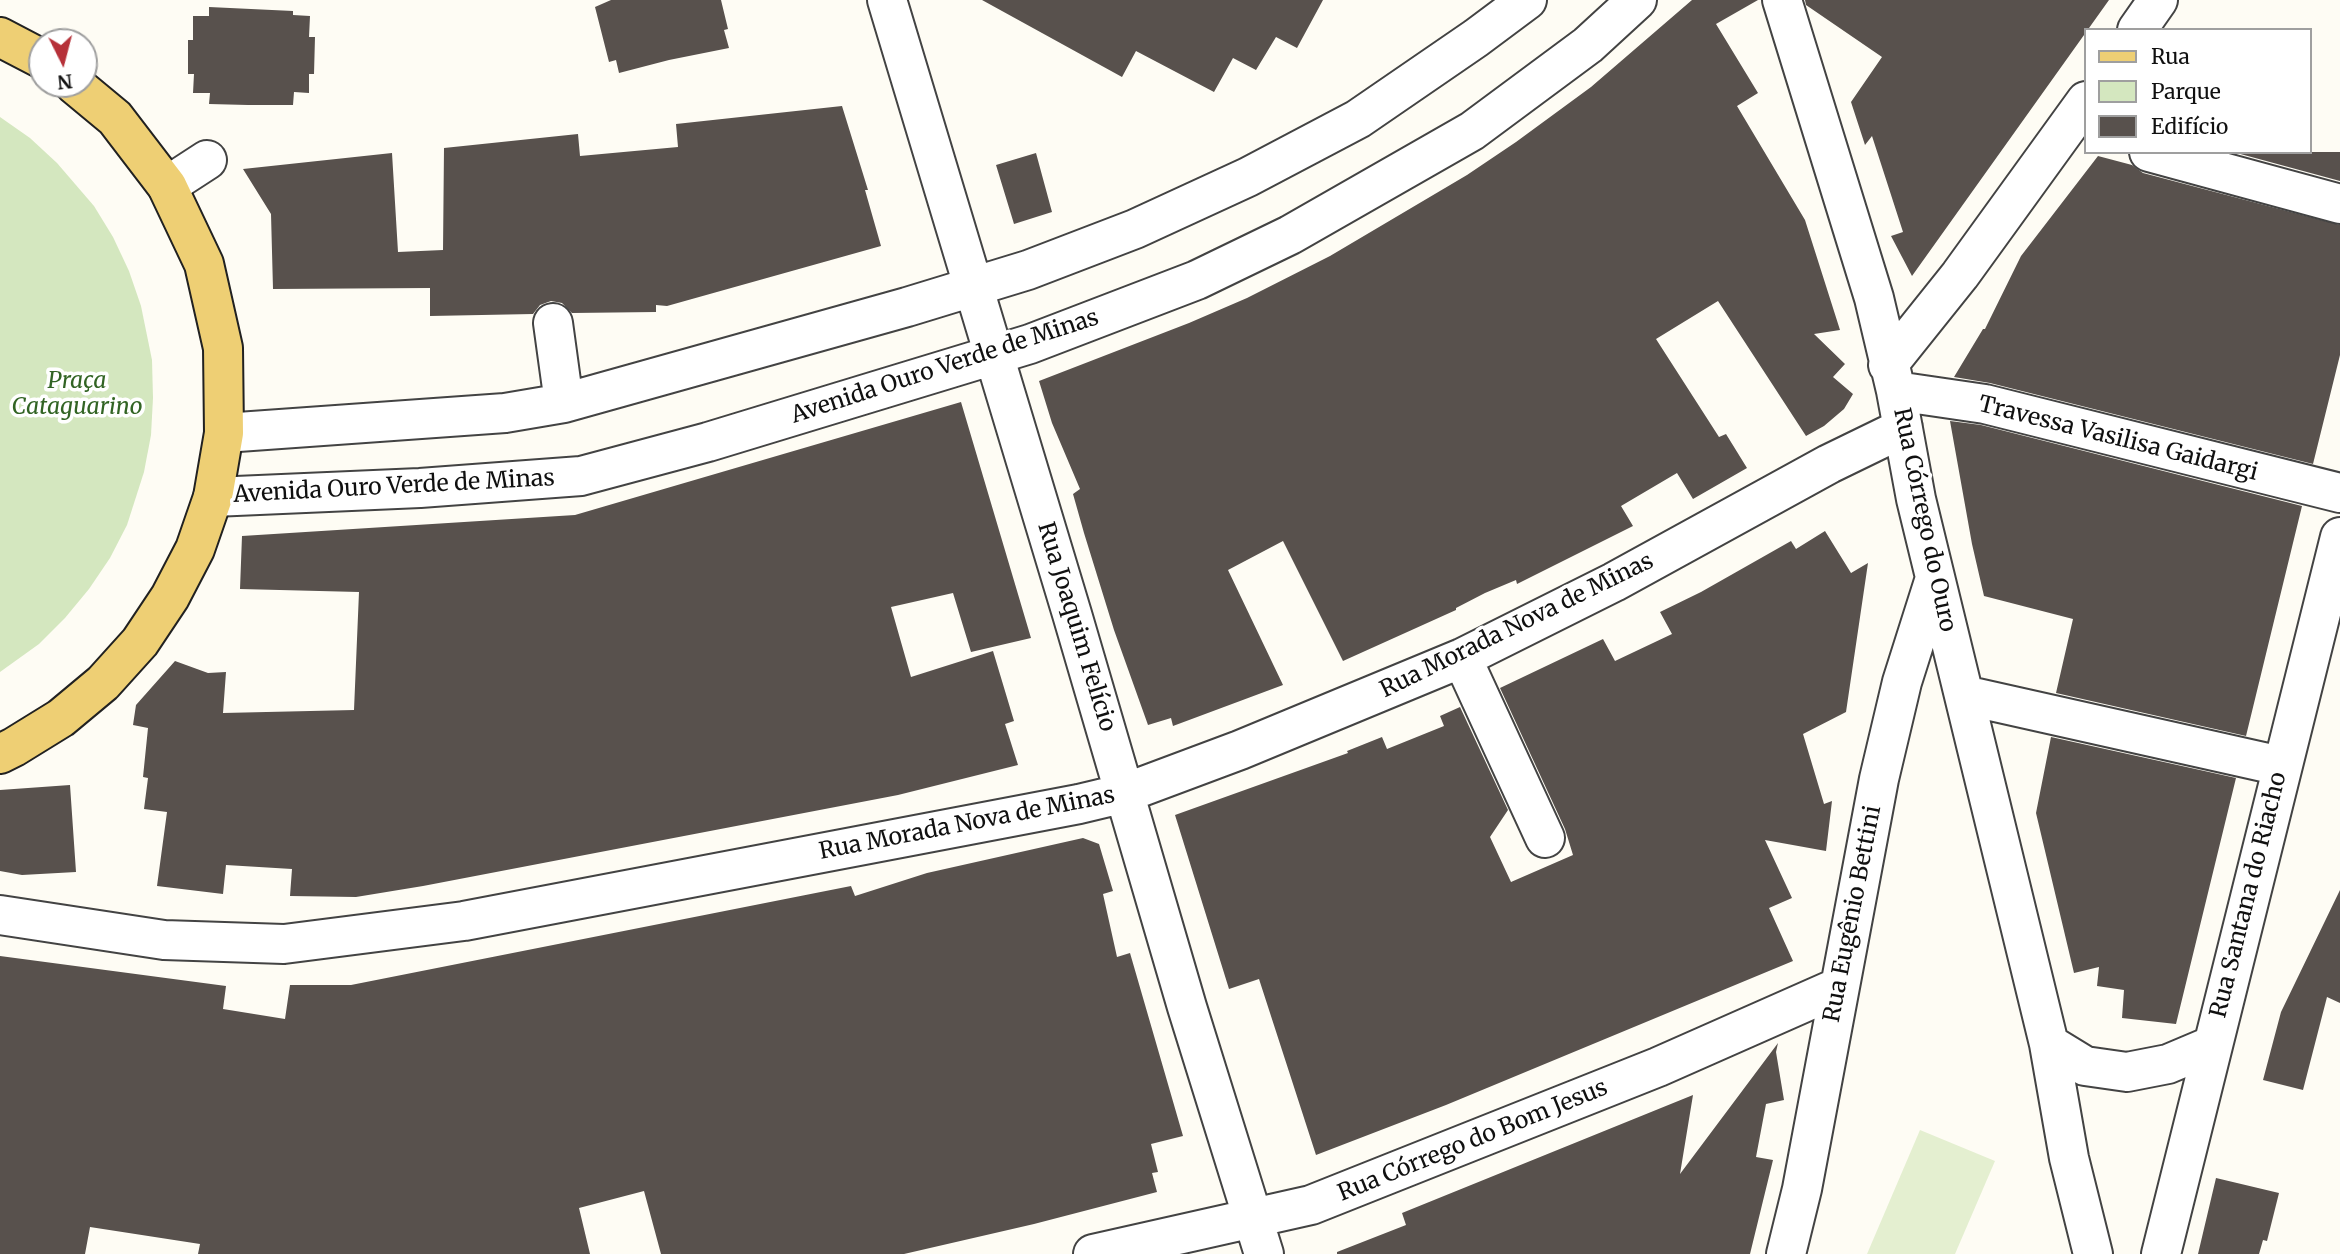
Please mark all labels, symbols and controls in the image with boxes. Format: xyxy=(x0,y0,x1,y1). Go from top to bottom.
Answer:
north arrow xyxy=(28,28,98,98)
legend xyxy=(2084,28,2312,154)
text: Rua xyxy=(2151,43,2190,70)
text: N xyxy=(56,69,74,95)
text: Parque xyxy=(2151,78,2221,105)
text: Edifício xyxy=(2151,113,2228,140)
street label: Avenida Ouro Verde de Minas xyxy=(788,304,1102,430)
park label: Praça Cataguarino xyxy=(11,367,143,421)
street label: Travessa Vasilisa Gaidargi xyxy=(1975,391,2261,487)
street label: Rua Córrego do Ouro xyxy=(1887,406,1961,634)
street label: Avenida Ouro Verde de Minas xyxy=(233,465,555,509)
street label: Rua Joaquim Felício xyxy=(1031,519,1121,735)
street label: Rua Morada Nova de Minas xyxy=(1376,548,1658,704)
street label: Rua Santana do Riacho xyxy=(2205,769,2293,1021)
street label: Rua Morada Nova de Minas xyxy=(817,782,1117,866)
street label: Rua Eugênio Bettini xyxy=(1818,803,1888,1025)
street label: Rua Córrego do Bom Jesus xyxy=(1334,1074,1612,1208)

